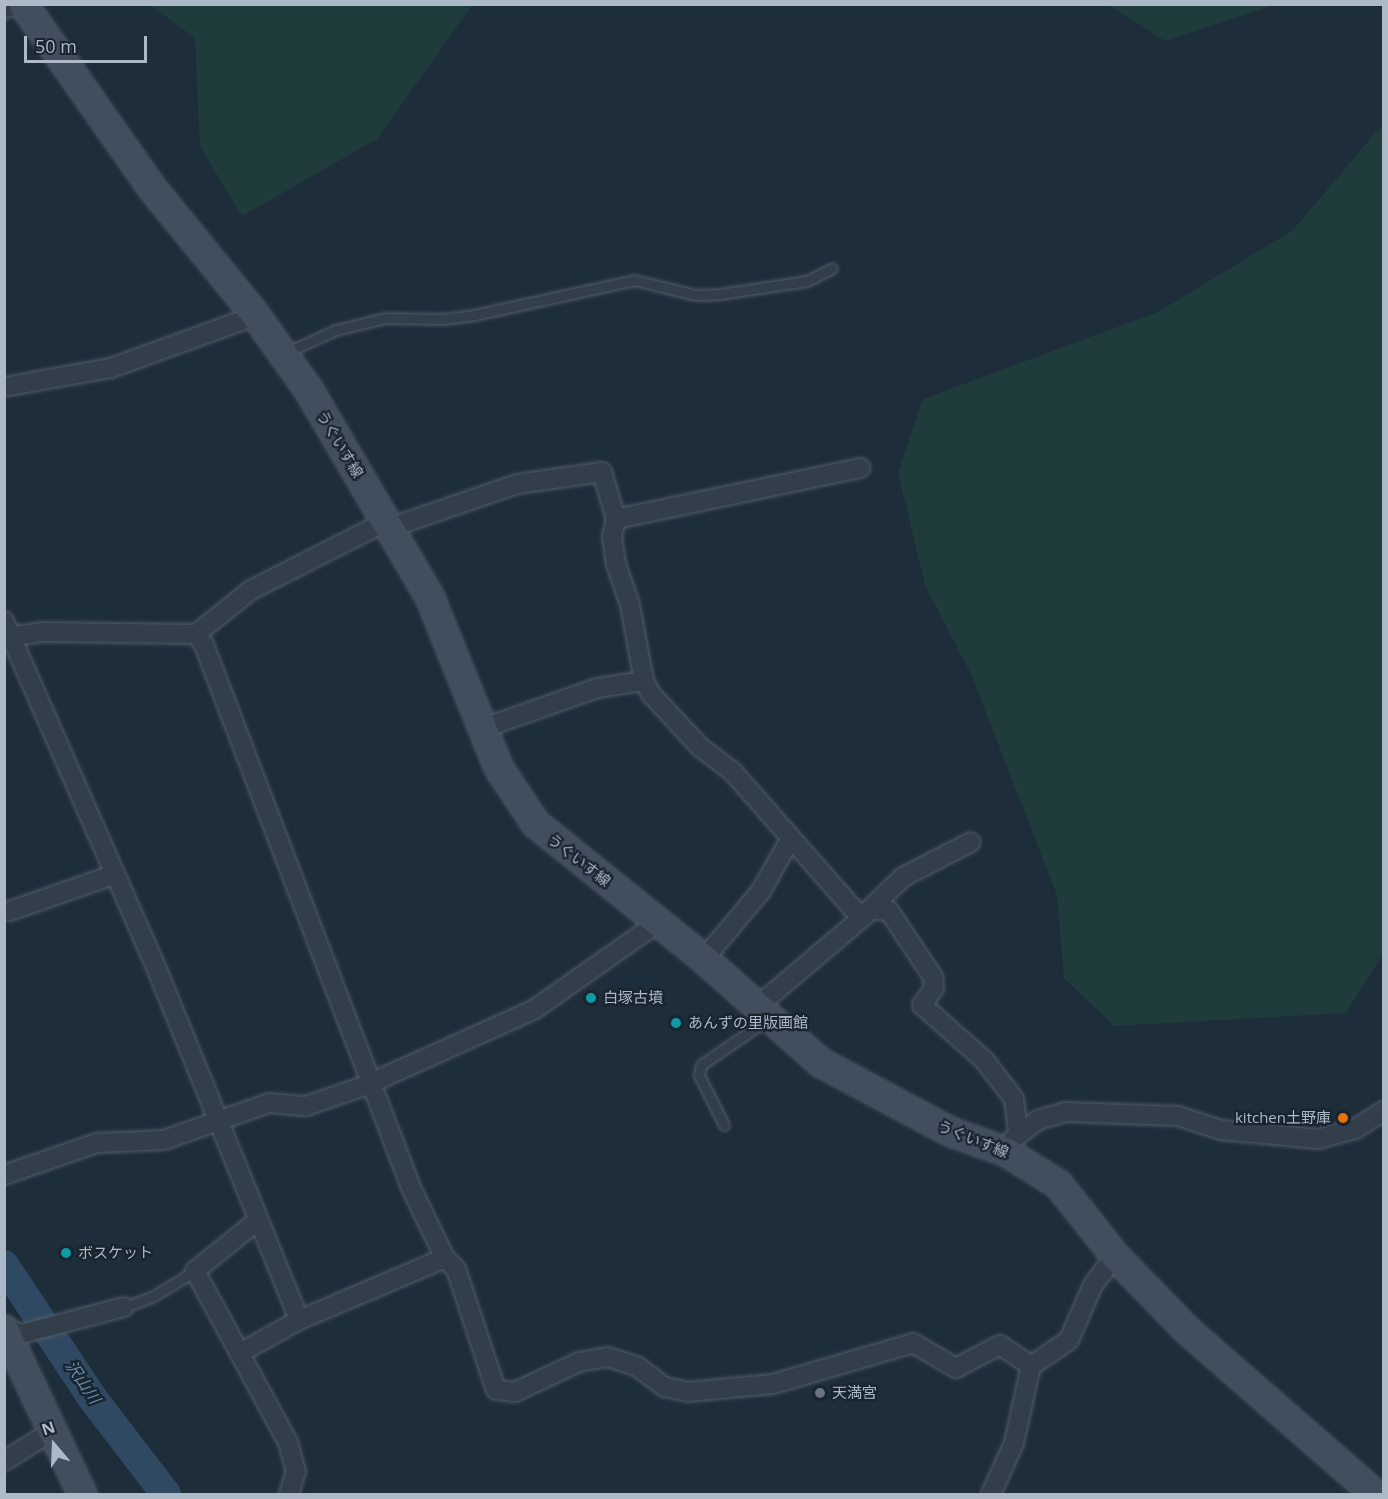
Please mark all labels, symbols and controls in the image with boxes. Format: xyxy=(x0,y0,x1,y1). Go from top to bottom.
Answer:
scale bar xyxy=(27,24,150,62)
text: 50 m xyxy=(35,34,77,58)
street label: うぐいす線 xyxy=(313,407,367,481)
street label: うぐいす線 xyxy=(544,830,614,890)
place label: 白塚古墳 xyxy=(603,989,663,1007)
marker: 白塚古墳 xyxy=(584,991,598,1005)
place label: あんずの里版画館 xyxy=(688,1014,808,1032)
marker: あんずの里版画館 xyxy=(669,1016,683,1030)
place label: kitchen土野庫 xyxy=(1235,1109,1331,1127)
marker: kitchen土野庫 xyxy=(1336,1111,1350,1125)
street label: うぐいす線 xyxy=(935,1117,1011,1161)
place label: ボスケット xyxy=(78,1244,153,1262)
marker: ボスケット xyxy=(59,1246,73,1260)
water label: 沢山川 xyxy=(62,1357,104,1407)
place label: 天満宮 xyxy=(832,1384,877,1402)
marker: 天満宮 xyxy=(813,1386,827,1400)
north arrow xyxy=(24,1415,84,1475)
text: N xyxy=(38,1415,58,1441)

